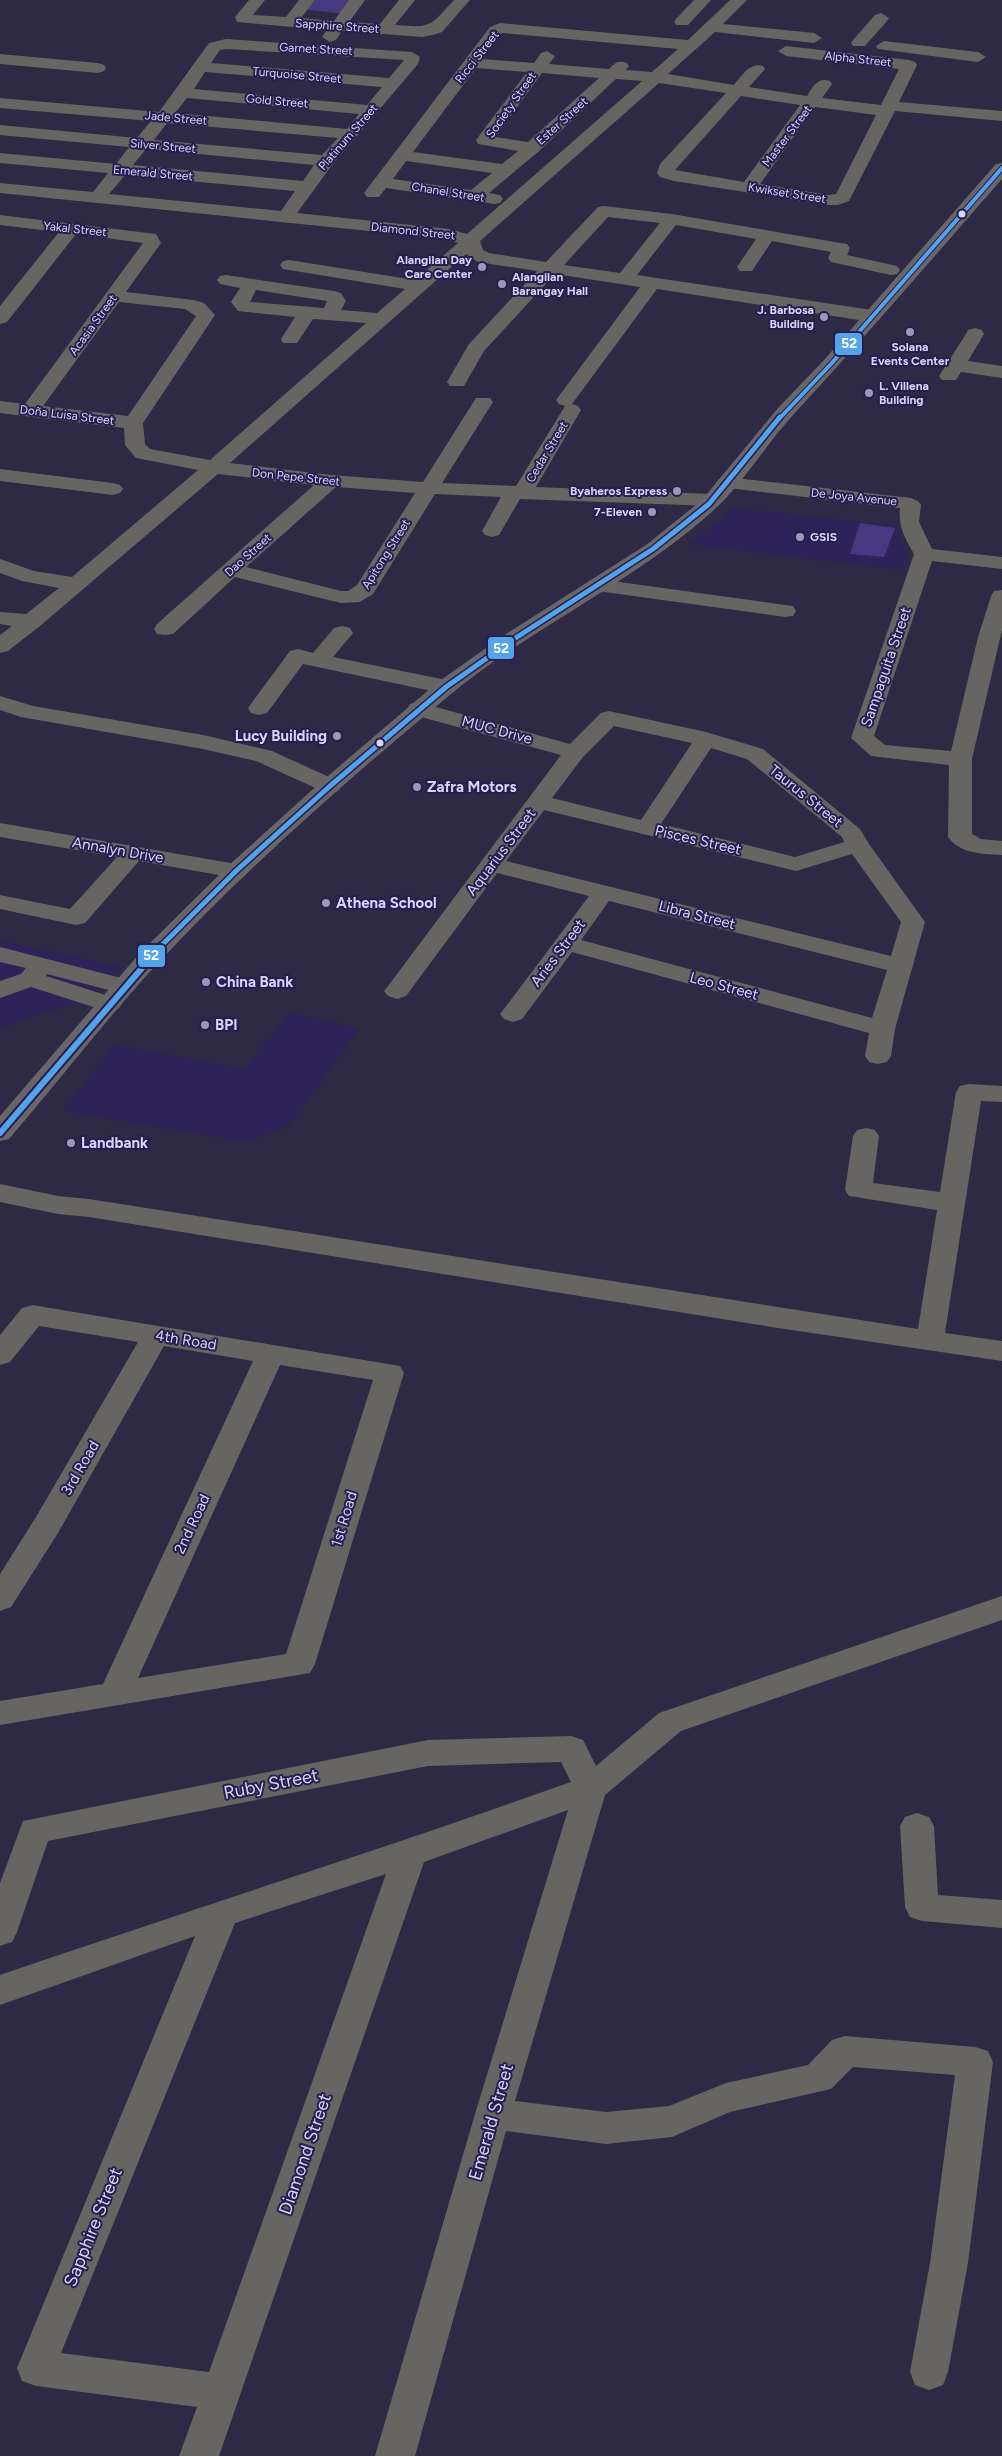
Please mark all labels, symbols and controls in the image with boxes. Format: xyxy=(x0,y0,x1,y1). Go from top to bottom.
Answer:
street label: Sapphire Street xyxy=(294,16,380,36)
street label: Ricci Street xyxy=(452,28,502,86)
street label: Garnet Street xyxy=(279,40,354,58)
street label: Alpha Street xyxy=(824,49,893,70)
street label: Turquoise Street xyxy=(252,64,342,86)
street label: Society Street xyxy=(483,69,539,141)
street label: Gold Street xyxy=(245,91,309,111)
street label: Ester Street xyxy=(533,94,591,148)
street label: Platinum Street xyxy=(315,101,381,173)
street label: Master Street xyxy=(759,102,815,170)
street label: Jade Street xyxy=(144,108,208,128)
street label: Silver Street xyxy=(129,136,197,156)
street label: Emerald Street xyxy=(112,163,194,184)
street label: Chanel Street xyxy=(410,179,486,205)
street label: Kwikset Street xyxy=(747,180,827,206)
unlabelled marker xyxy=(957,209,967,219)
street label: Yakal Street xyxy=(43,219,108,239)
street label: Diamond Street xyxy=(370,220,456,242)
place label: Alangilan Day Care Center xyxy=(396,253,472,281)
marker: Alangilan Day Care Center xyxy=(476,261,488,273)
place label: Alangilan Barangay Hall xyxy=(512,270,588,298)
marker: Alangilan Barangay Hall xyxy=(496,278,508,290)
street label: Acasia Street xyxy=(66,292,120,358)
place label: J. Barbosa Building xyxy=(757,303,814,331)
marker: J. Barbosa Building xyxy=(818,311,830,323)
marker: Solana Events Center xyxy=(904,326,916,338)
line badge: 52 xyxy=(834,332,863,356)
text: 52 xyxy=(841,335,857,352)
place label: Solana Events Center xyxy=(871,340,950,368)
place label: L. Villena Building xyxy=(879,379,929,407)
marker: L. Villena Building xyxy=(863,387,875,399)
street label: Doña Luisa Street xyxy=(19,402,115,428)
street label: Cedar Street xyxy=(523,418,571,485)
street label: Don Pepe Street xyxy=(251,465,341,489)
place label: Byaheros Express xyxy=(570,484,667,498)
marker: Byaheros Express xyxy=(671,485,683,497)
street label: De Joya Avenue xyxy=(810,486,898,509)
place label: 7-Eleven xyxy=(594,505,642,519)
marker: 7-Eleven xyxy=(646,506,658,518)
street label: Apitong Street xyxy=(359,516,413,592)
street label: Dao Street xyxy=(222,530,275,580)
place label: GSIS xyxy=(810,530,837,544)
marker: GSIS xyxy=(794,531,806,543)
street label: Sampaguita Street xyxy=(857,604,915,729)
line badge: 52 xyxy=(487,636,515,660)
text: 52 xyxy=(493,640,509,657)
street label: MUC Drive xyxy=(460,712,534,748)
place label: Lucy Building xyxy=(235,727,327,745)
marker: Lucy Building xyxy=(331,730,343,742)
unlabelled marker xyxy=(375,738,385,748)
street label: Taurus Street xyxy=(766,761,847,831)
place label: Zafra Motors xyxy=(427,778,516,796)
marker: Zafra Motors xyxy=(411,781,423,793)
street label: Aquarius Street xyxy=(462,805,540,899)
street label: Pisces Street xyxy=(653,821,743,859)
street label: Annalyn Drive xyxy=(71,833,165,867)
place label: Athena School xyxy=(336,894,437,912)
marker: Athena School xyxy=(320,897,332,909)
street label: Libra Street xyxy=(657,897,738,933)
street label: Aries Street xyxy=(527,916,589,990)
line badge: 52 xyxy=(137,944,166,968)
text: 52 xyxy=(143,947,159,964)
street label: Leo Street xyxy=(688,968,761,1004)
place label: China Bank xyxy=(216,973,293,991)
marker: China Bank xyxy=(200,976,212,988)
place label: BPI xyxy=(215,1016,238,1034)
marker: BPI xyxy=(199,1019,211,1031)
place label: Landbank xyxy=(81,1134,148,1152)
marker: Landbank xyxy=(65,1137,77,1149)
street label: 4th Road xyxy=(154,1326,218,1354)
street label: 3rd Road xyxy=(57,1437,103,1499)
street label: 1st Road xyxy=(327,1489,361,1549)
street label: 2nd Road xyxy=(170,1491,214,1557)
street label: Ruby Street xyxy=(222,1764,320,1804)
street label: Emerald Street xyxy=(464,2061,518,2183)
street label: Diamond Street xyxy=(274,2090,336,2218)
street label: Sapphire Street xyxy=(59,2164,127,2290)

